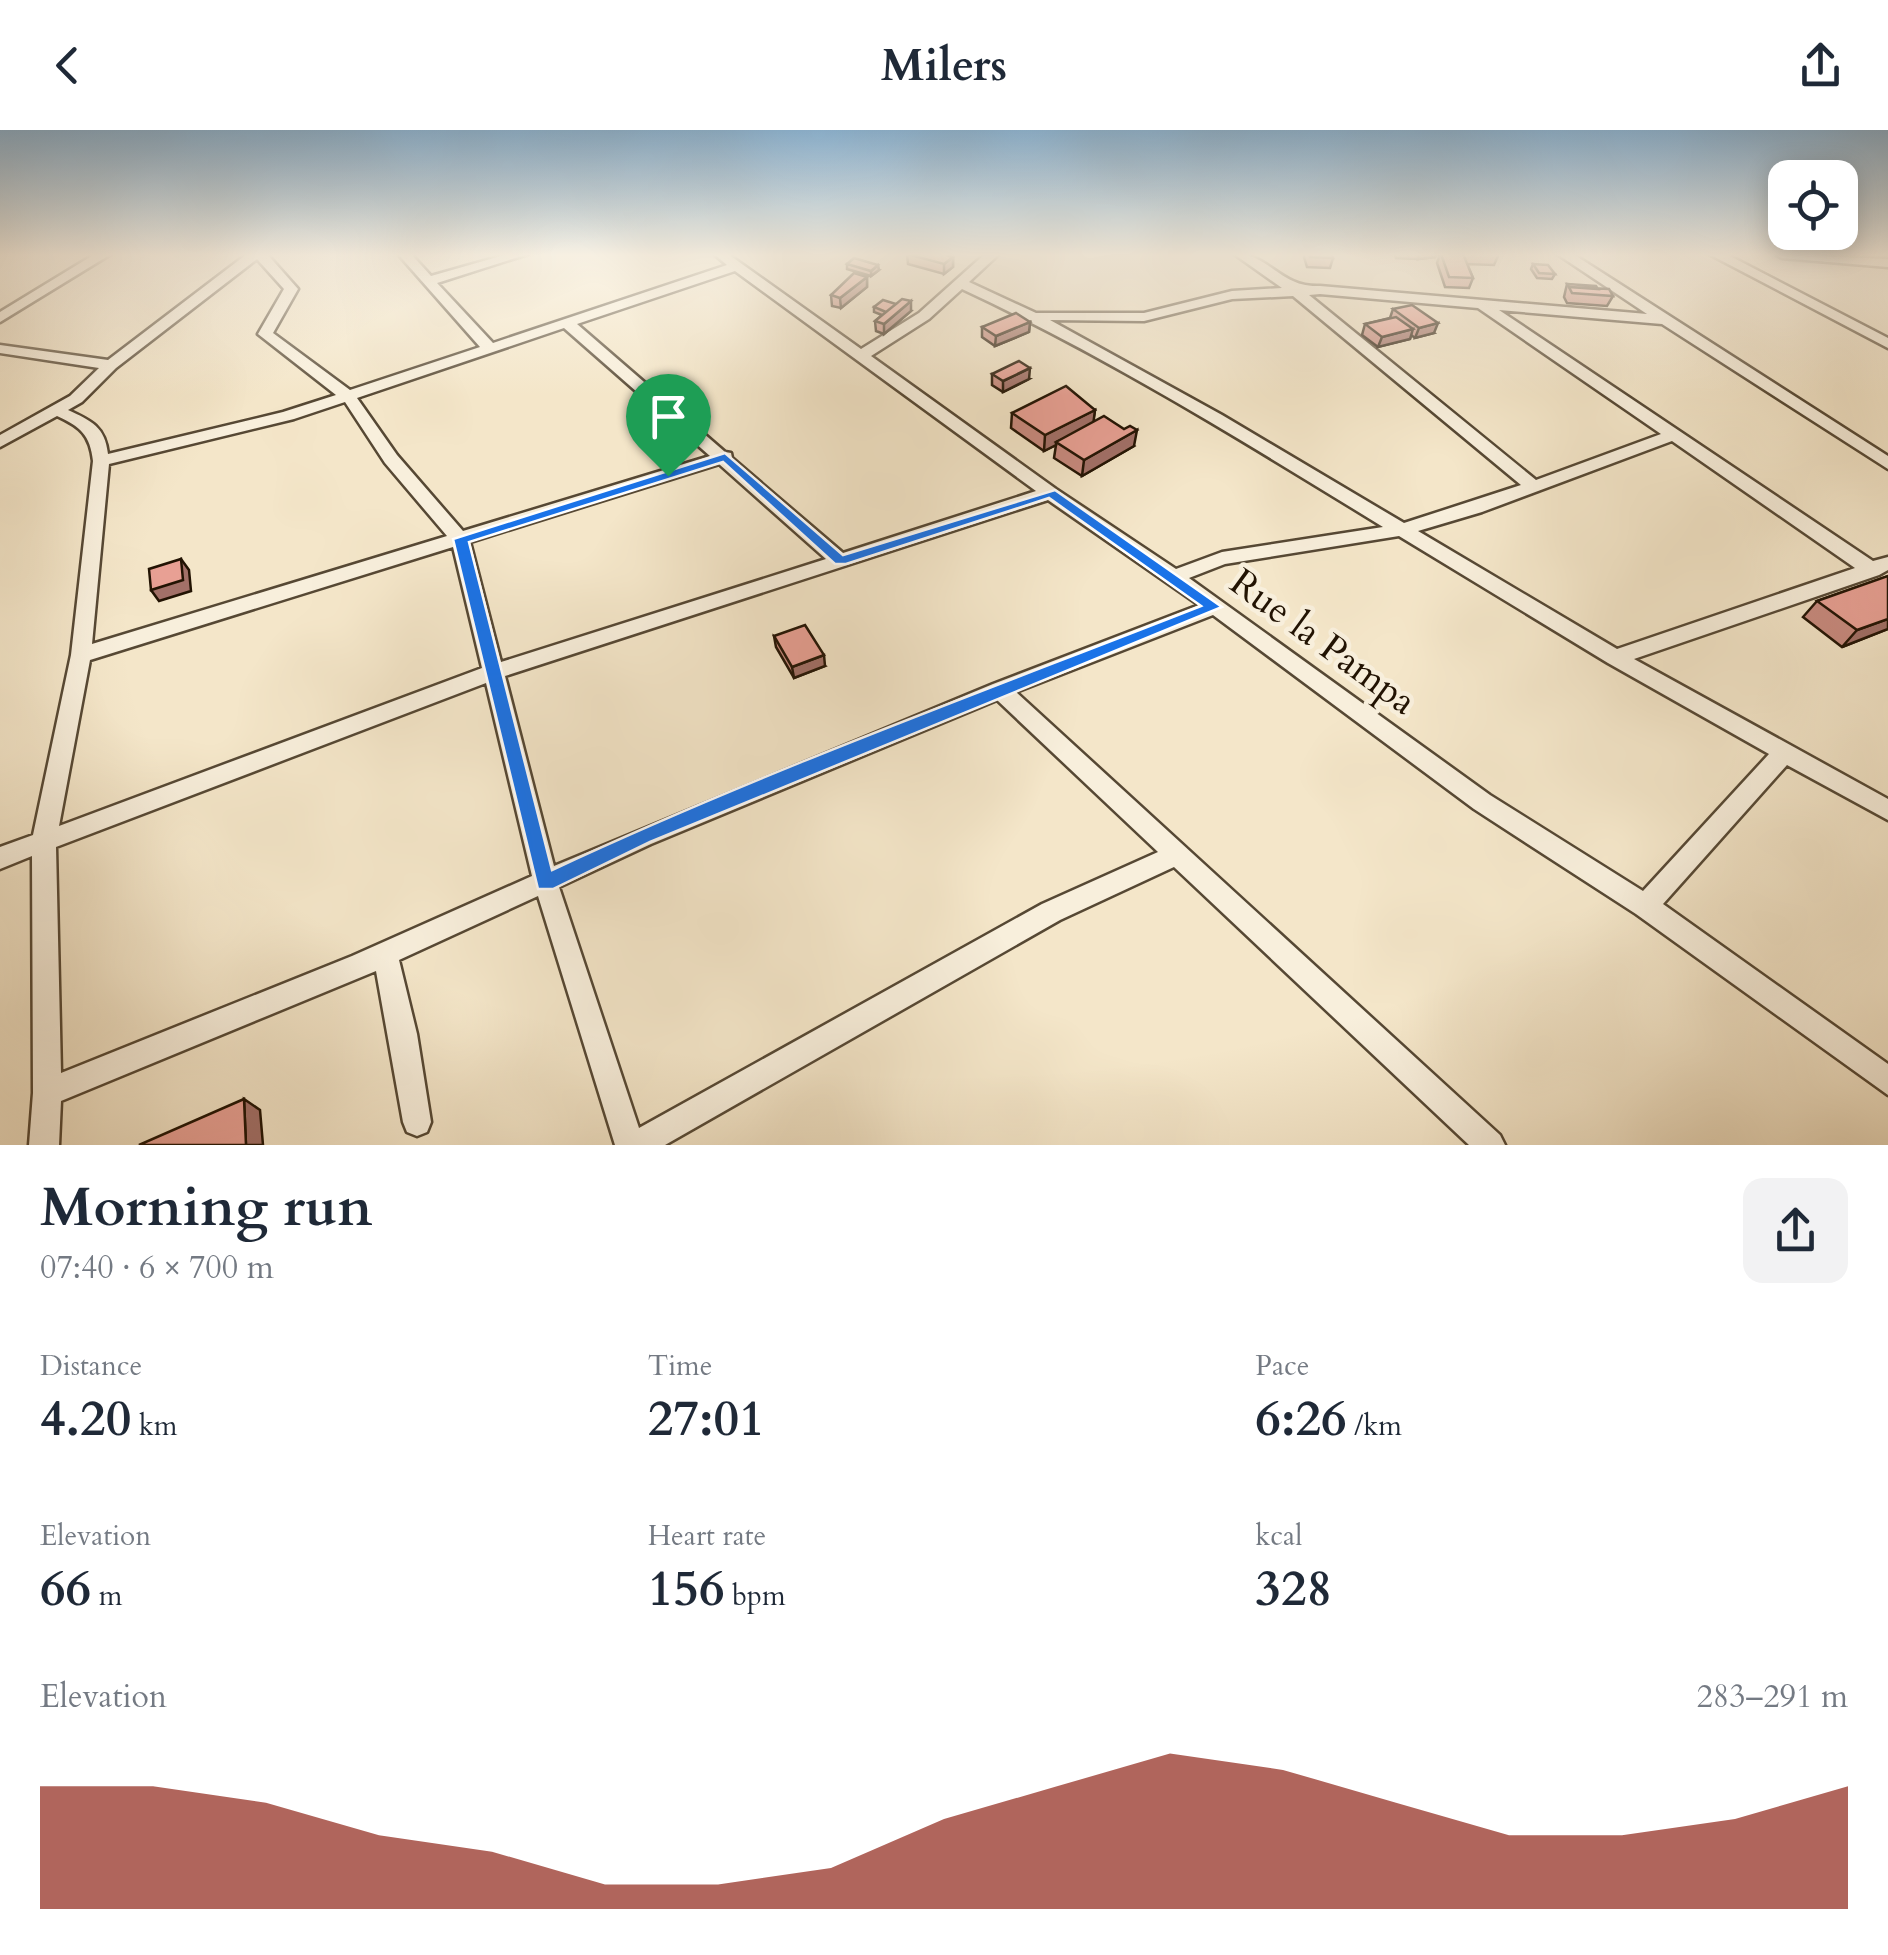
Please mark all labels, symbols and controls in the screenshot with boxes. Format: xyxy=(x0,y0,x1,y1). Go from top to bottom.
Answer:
text: Milers xyxy=(881,35,1007,96)
icon: back xyxy=(40,38,95,93)
icon: share xyxy=(1793,38,1848,93)
map controls xyxy=(1768,160,1858,250)
button: locate xyxy=(1768,160,1858,250)
pin xyxy=(626,374,711,477)
icon: arrive xyxy=(641,389,696,444)
street label: Rue la Pampa xyxy=(1219,557,1427,727)
text: Morning run xyxy=(40,1171,373,1245)
button: share xyxy=(1743,1178,1848,1283)
text: 07:40 · 6 × 700 m xyxy=(40,1246,274,1290)
text: Distance xyxy=(40,1347,142,1385)
text: Time xyxy=(648,1347,712,1385)
text: Pace xyxy=(1255,1347,1309,1385)
text: 4.20 xyxy=(40,1385,131,1453)
text: 27:01 xyxy=(648,1385,765,1453)
text: 6:26 xyxy=(1255,1385,1347,1453)
text: km xyxy=(131,1407,178,1445)
text: /km xyxy=(1347,1407,1402,1445)
text: Elevation xyxy=(40,1517,151,1555)
text: Heart rate xyxy=(648,1517,766,1555)
text: kcal xyxy=(1255,1517,1302,1555)
text: 66 xyxy=(40,1555,91,1623)
text: 156 xyxy=(648,1555,725,1623)
text: 328 xyxy=(1255,1555,1332,1623)
text: m xyxy=(91,1577,122,1615)
text: bpm xyxy=(725,1577,786,1615)
text: Elevation xyxy=(40,1675,167,1719)
text: 283–291 m xyxy=(1696,1675,1848,1719)

